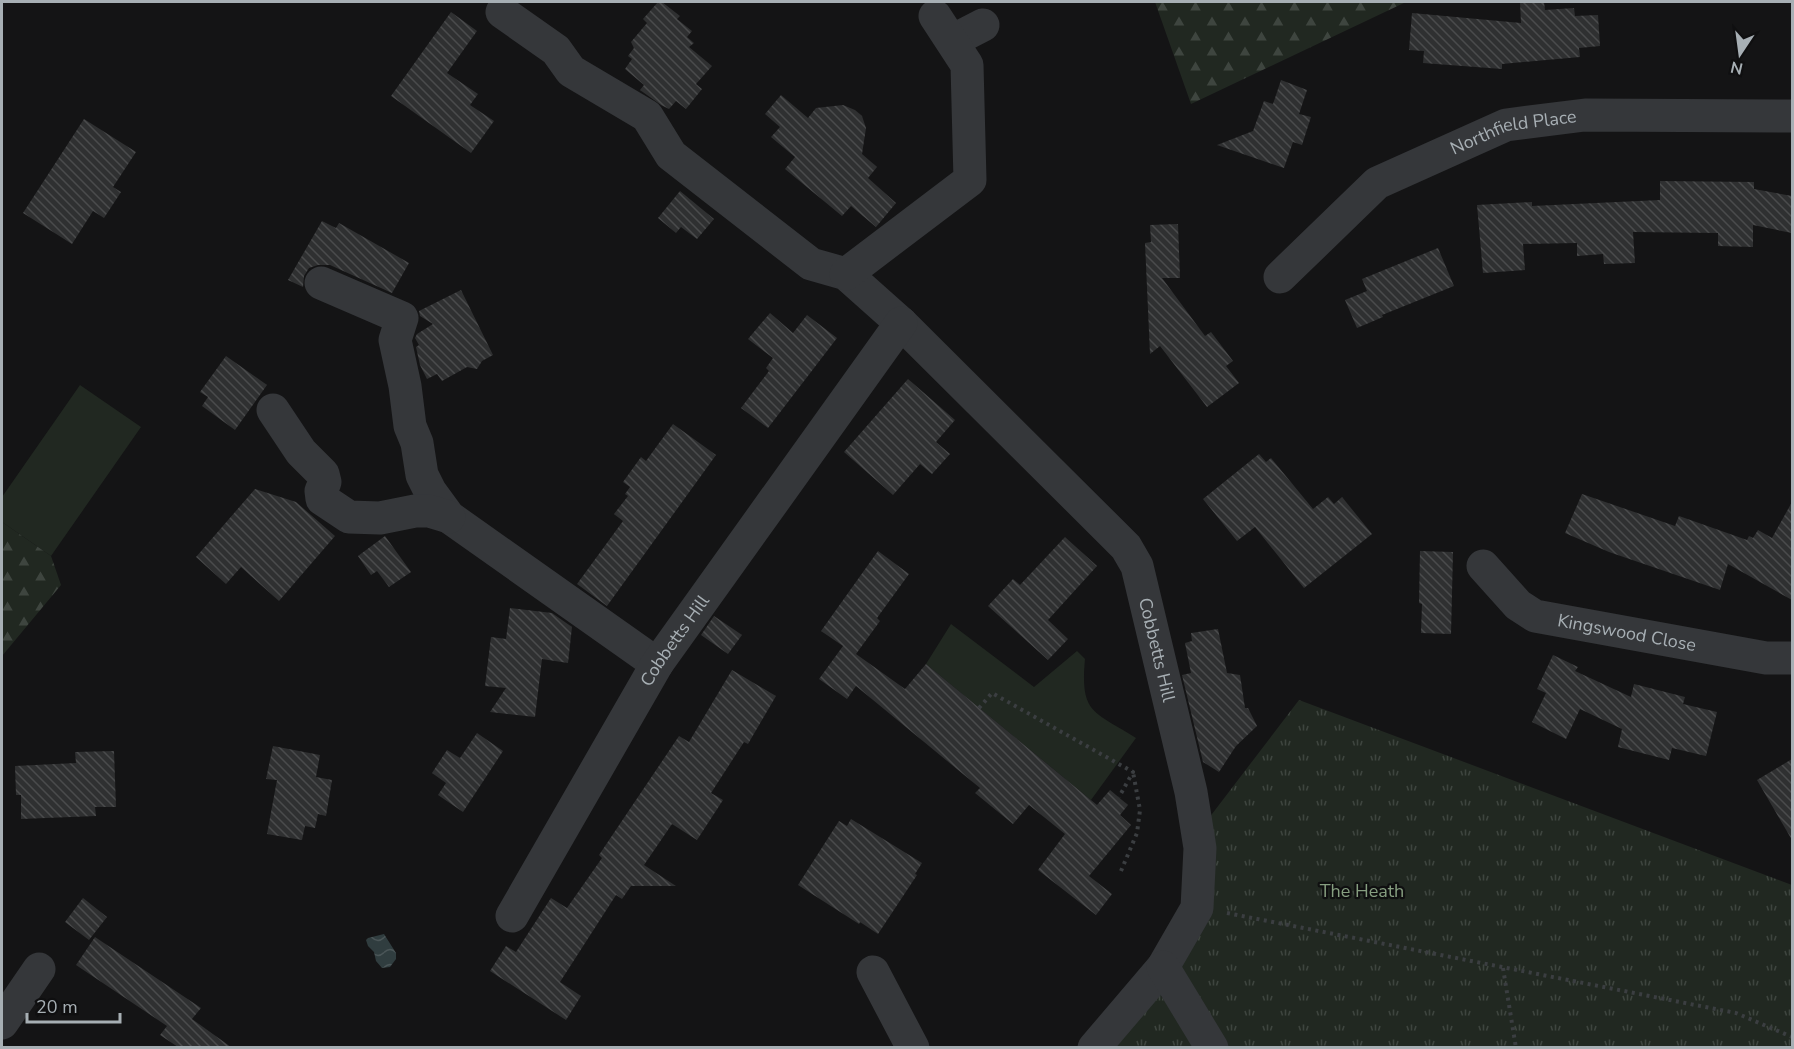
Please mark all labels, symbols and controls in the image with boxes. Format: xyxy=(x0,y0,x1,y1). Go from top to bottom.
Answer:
north arrow xyxy=(1710,24,1770,84)
text: N xyxy=(1729,56,1745,80)
street label: Northfield Place xyxy=(1446,104,1578,161)
street label: Cobbetts Hill xyxy=(635,589,715,691)
street label: Cobbetts Hill xyxy=(1133,595,1181,705)
street label: Kingswood Close xyxy=(1556,608,1698,657)
park label: The Heath xyxy=(1320,879,1404,903)
scale bar xyxy=(27,986,120,1024)
text: 20 m xyxy=(36,995,78,1019)

